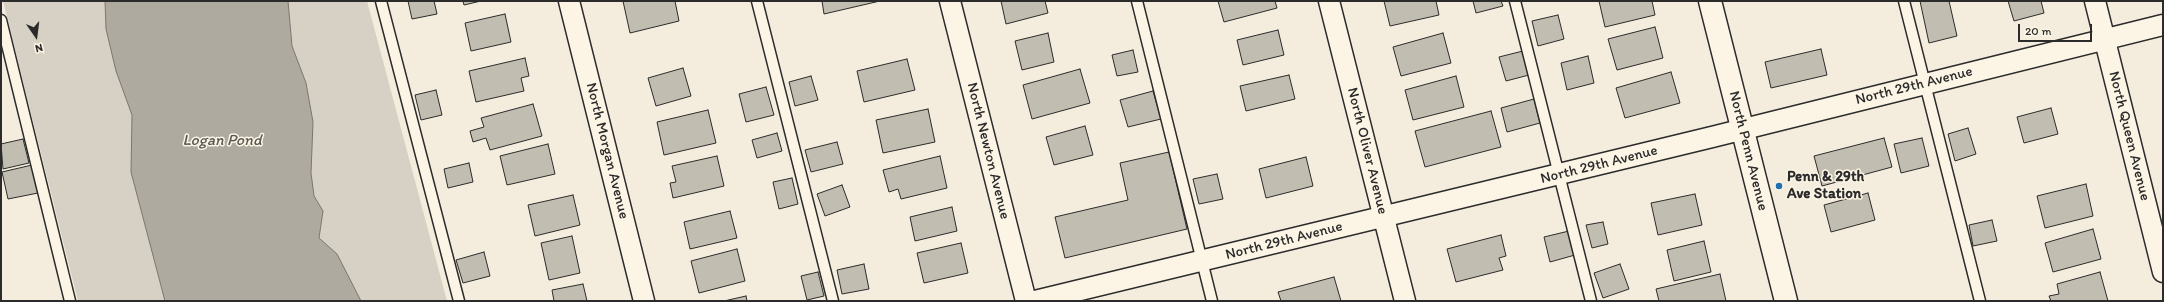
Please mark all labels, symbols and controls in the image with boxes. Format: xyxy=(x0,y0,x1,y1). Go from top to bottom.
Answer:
north arrow xyxy=(16,16,56,56)
scale bar xyxy=(2020,16,2094,42)
text: 20 m xyxy=(2025,24,2052,38)
text: N xyxy=(34,41,44,55)
street label: North 29th Avenue xyxy=(1854,63,1974,109)
street label: North Queen Avenue xyxy=(2104,69,2154,203)
street label: North Morgan Avenue xyxy=(581,81,633,221)
street label: North Newton Avenue xyxy=(962,81,1014,221)
street label: North Oliver Avenue xyxy=(1343,86,1391,216)
street label: North Penn Avenue xyxy=(1724,89,1772,213)
water label: Logan Pond xyxy=(183,131,261,151)
street label: North 29th Avenue xyxy=(1539,142,1659,188)
place label: Penn & 29th Ave Station xyxy=(1787,168,1864,203)
marker: Penn & 29th Ave Station xyxy=(1774,181,1784,191)
street label: North 29th Avenue xyxy=(1224,218,1344,264)

